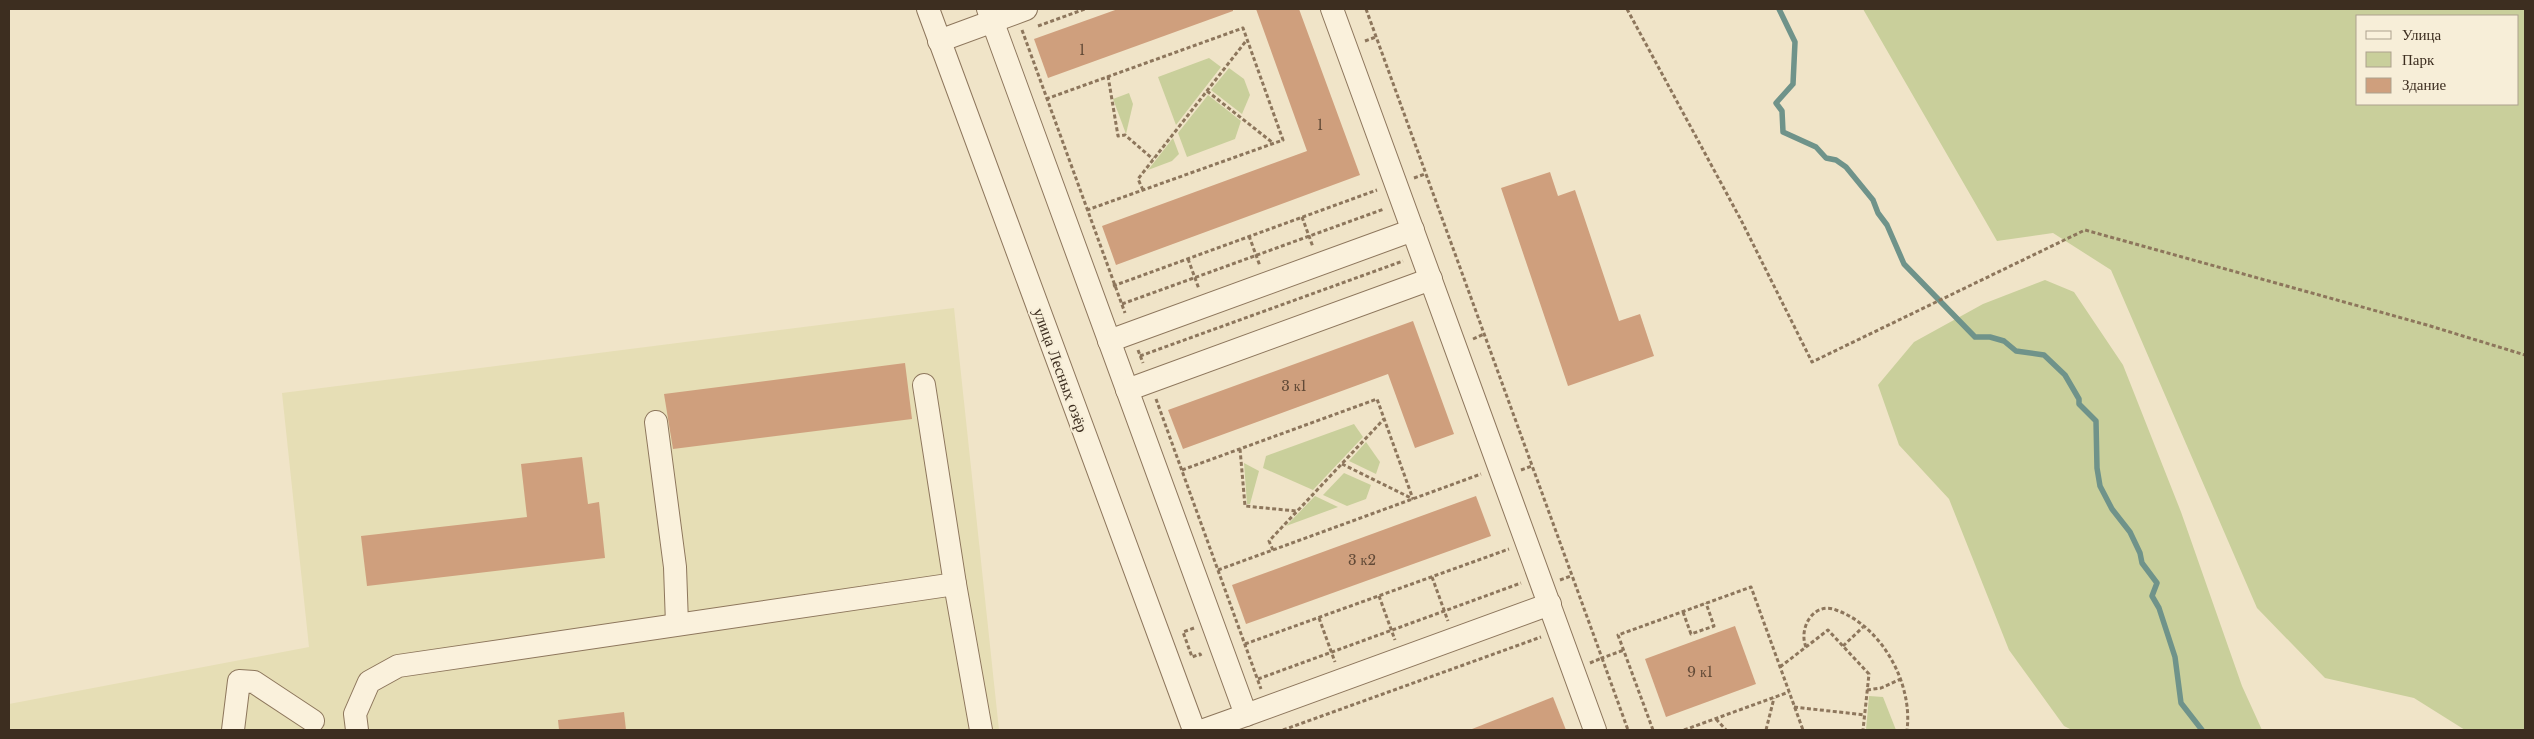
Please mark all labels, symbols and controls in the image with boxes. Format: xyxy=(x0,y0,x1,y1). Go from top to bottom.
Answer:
legend xyxy=(2356,15,2519,105)
text: Улица xyxy=(2402,25,2441,44)
house number: 1 xyxy=(1079,41,1085,59)
text: Парк xyxy=(2402,50,2435,69)
text: Здание xyxy=(2402,75,2446,94)
house number: 1 xyxy=(1317,116,1323,134)
street label: улица Лесных озёр xyxy=(1029,305,1093,435)
house number: 3 к1 xyxy=(1281,377,1307,395)
house number: 3 к2 xyxy=(1348,551,1376,569)
house number: 9 к1 xyxy=(1687,663,1713,681)

